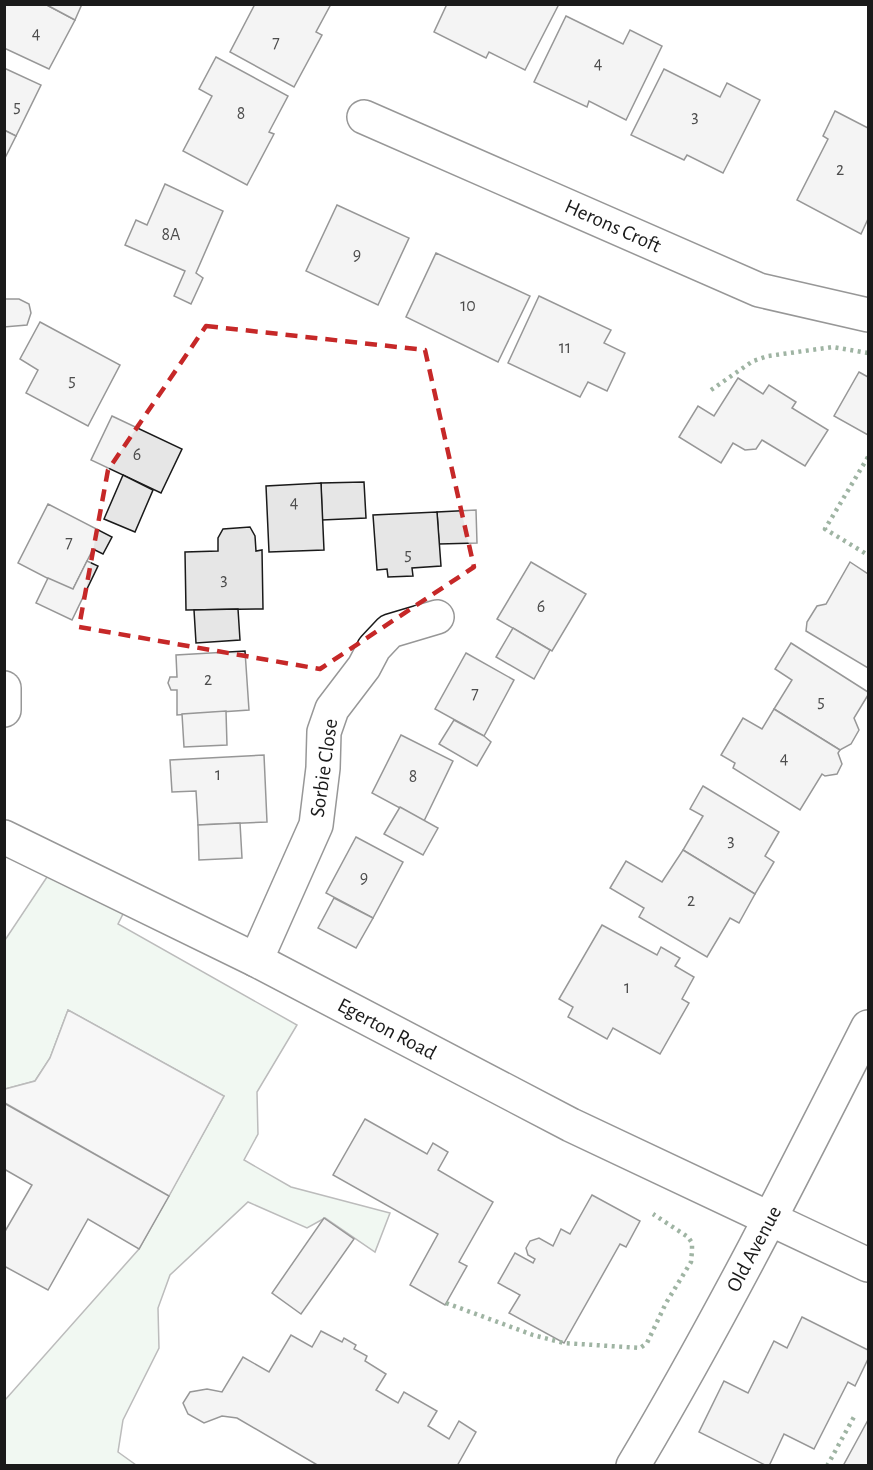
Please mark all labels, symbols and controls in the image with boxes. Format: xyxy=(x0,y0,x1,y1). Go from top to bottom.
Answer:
house number: 4 xyxy=(32,25,41,43)
house number: 7 xyxy=(272,34,280,52)
house number: 4 xyxy=(594,55,603,73)
house number: 5 xyxy=(13,98,21,116)
house number: 8 xyxy=(237,105,245,123)
house number: 3 xyxy=(691,108,699,126)
house number: 2 xyxy=(836,161,844,179)
street label: Herons Croft xyxy=(562,195,665,257)
house number: 8A xyxy=(162,226,181,244)
house number: 9 xyxy=(353,246,361,264)
house number: 10 xyxy=(460,297,476,315)
house number: 11 xyxy=(559,339,571,357)
house number: 5 xyxy=(68,372,76,390)
house number: 6 xyxy=(133,446,141,464)
house number: 4 xyxy=(290,494,299,512)
house number: 7 xyxy=(65,534,73,552)
house number: 5 xyxy=(404,546,412,564)
house number: 3 xyxy=(220,571,228,589)
house number: 6 xyxy=(537,598,545,616)
house number: 2 xyxy=(204,671,212,689)
house number: 7 xyxy=(471,685,479,703)
house number: 5 xyxy=(817,693,825,711)
street label: Sorbie Close xyxy=(307,717,341,819)
house number: 4 xyxy=(780,750,789,768)
house number: 1 xyxy=(215,766,221,784)
house number: 8 xyxy=(409,768,417,786)
house number: 3 xyxy=(727,832,735,850)
house number: 9 xyxy=(360,869,368,887)
house number: 2 xyxy=(687,892,695,910)
house number: 1 xyxy=(624,979,630,997)
street label: Egerton Road xyxy=(334,994,440,1064)
street label: Old Avenue xyxy=(723,1203,785,1295)

